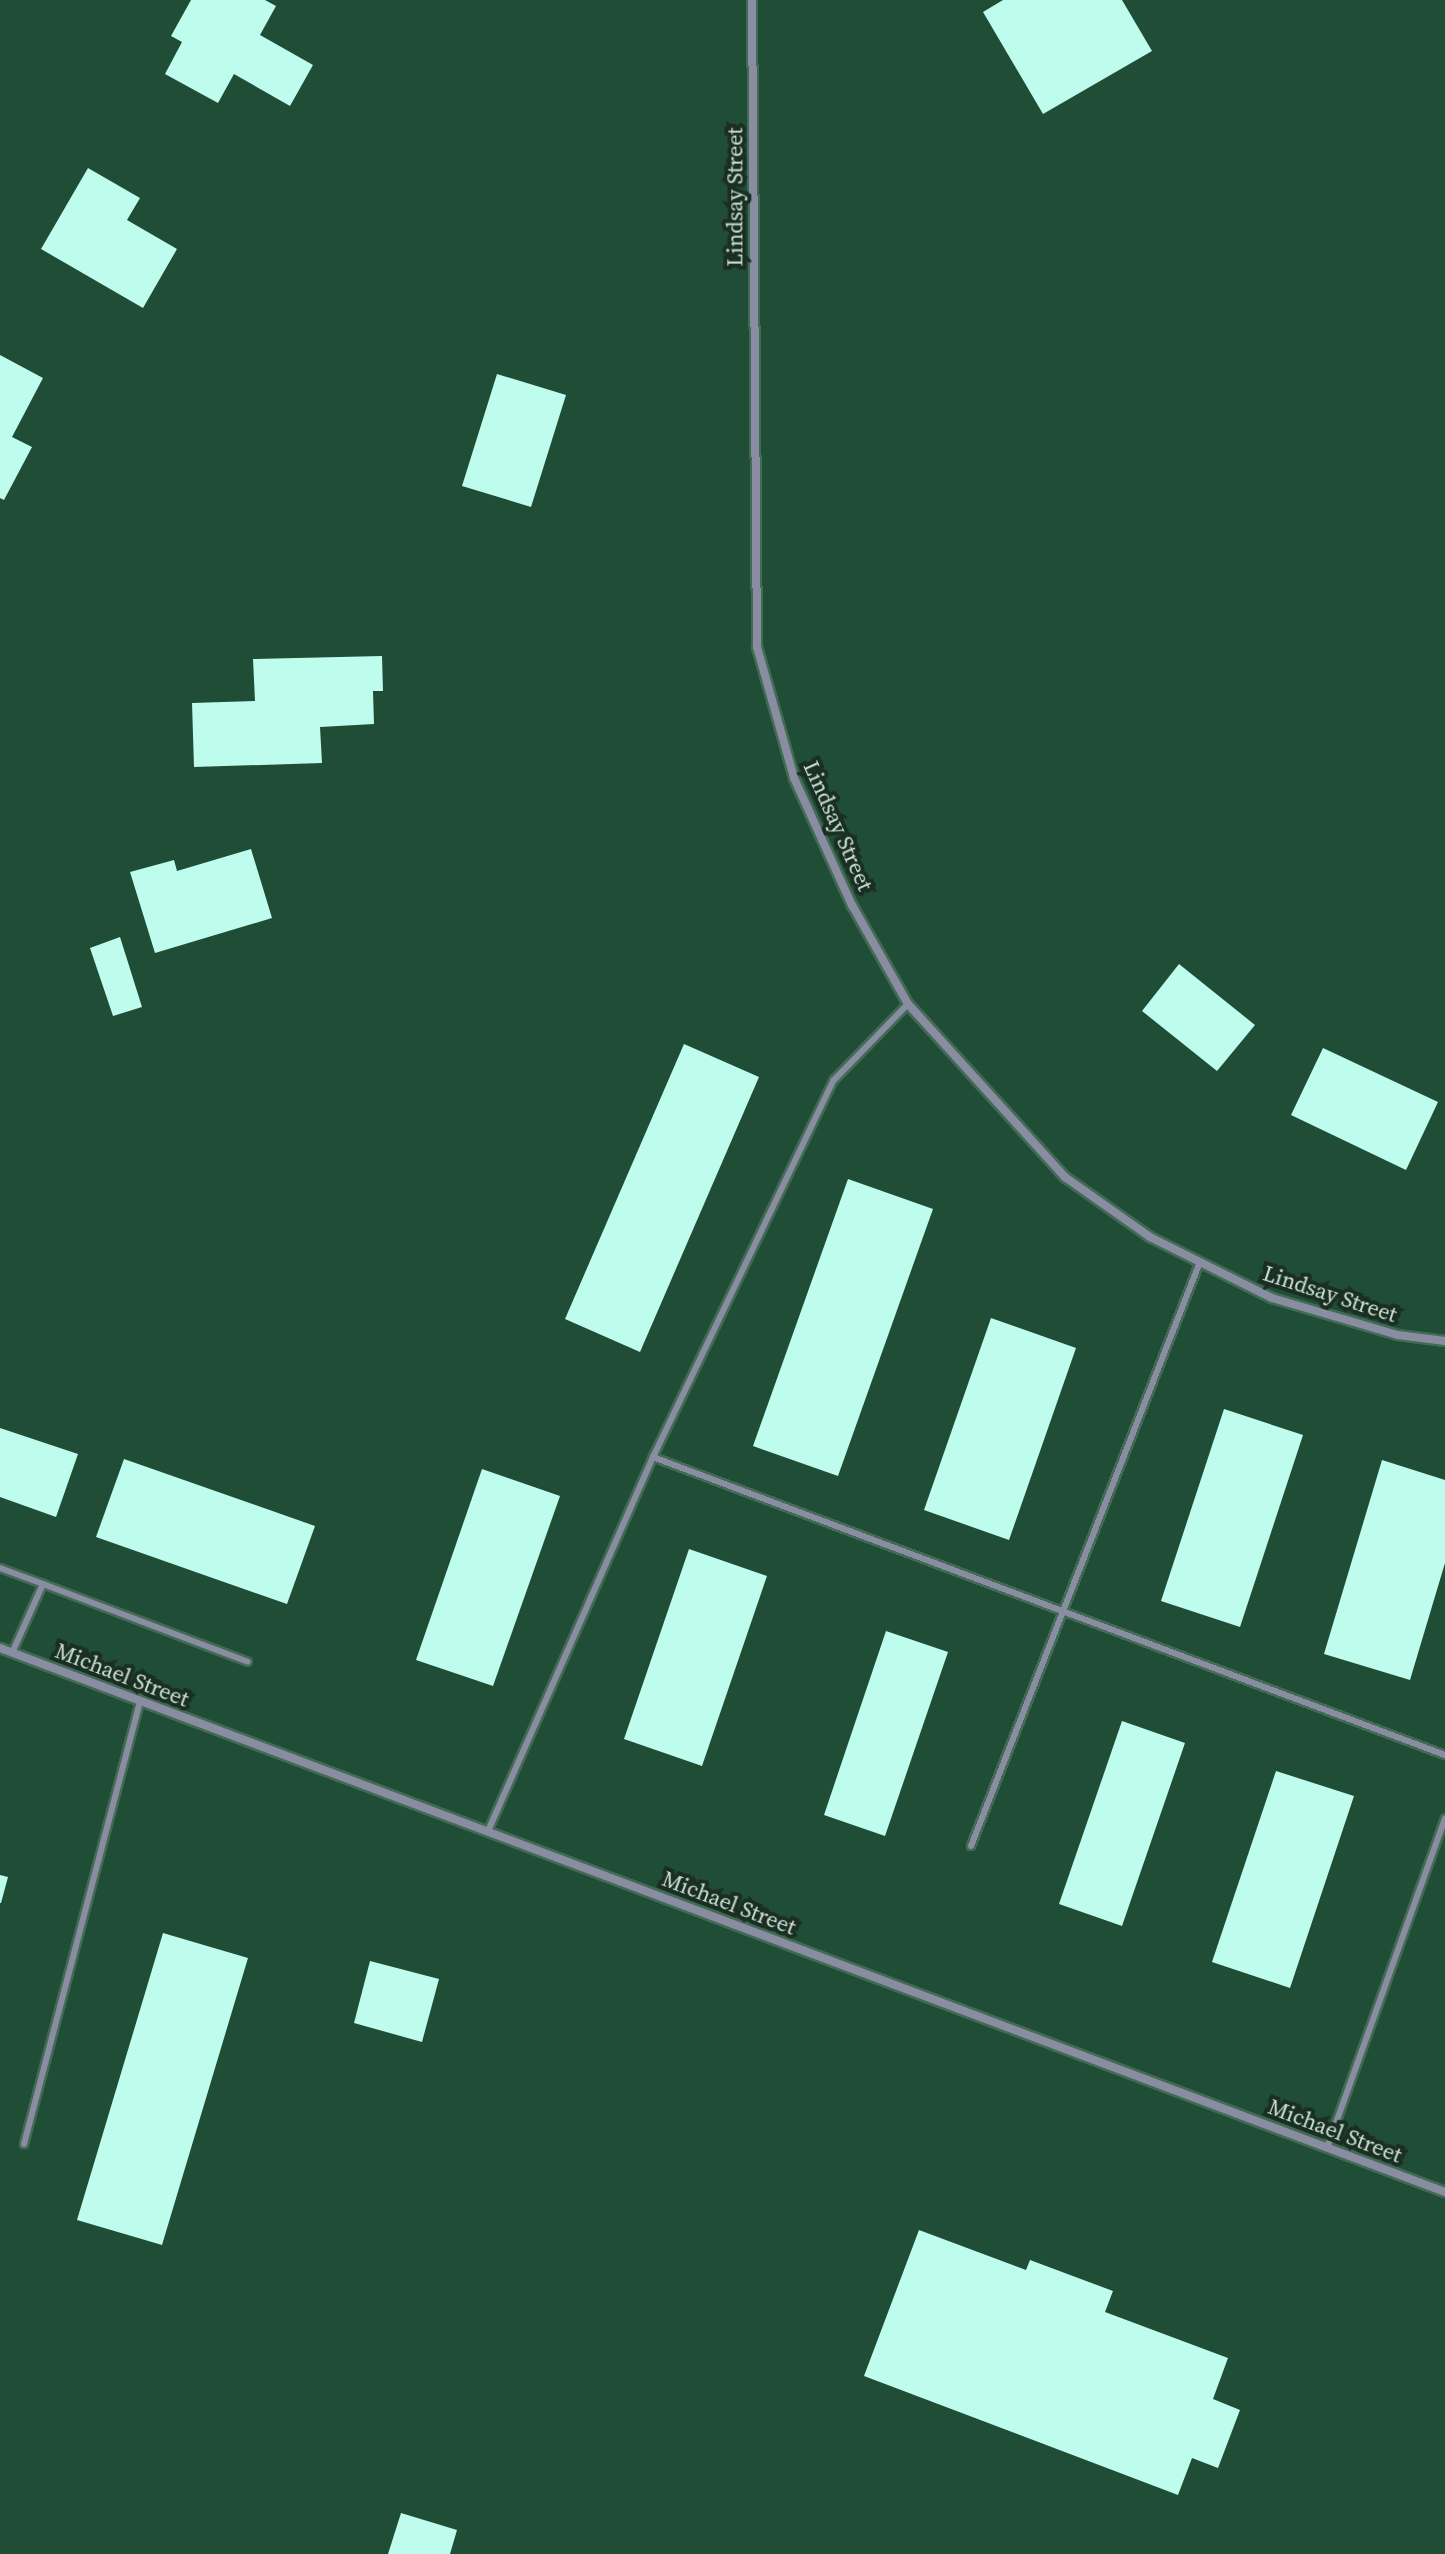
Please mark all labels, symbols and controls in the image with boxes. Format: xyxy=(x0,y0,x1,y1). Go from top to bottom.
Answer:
street label: Lindsay Street xyxy=(722,127,748,267)
street label: Lindsay Street xyxy=(798,757,878,895)
street label: Lindsay Street xyxy=(1260,1260,1400,1328)
street label: Michael Street xyxy=(52,1637,192,1713)
street label: Michael Street xyxy=(659,1865,799,1941)
street label: Michael Street xyxy=(1265,2093,1405,2169)

